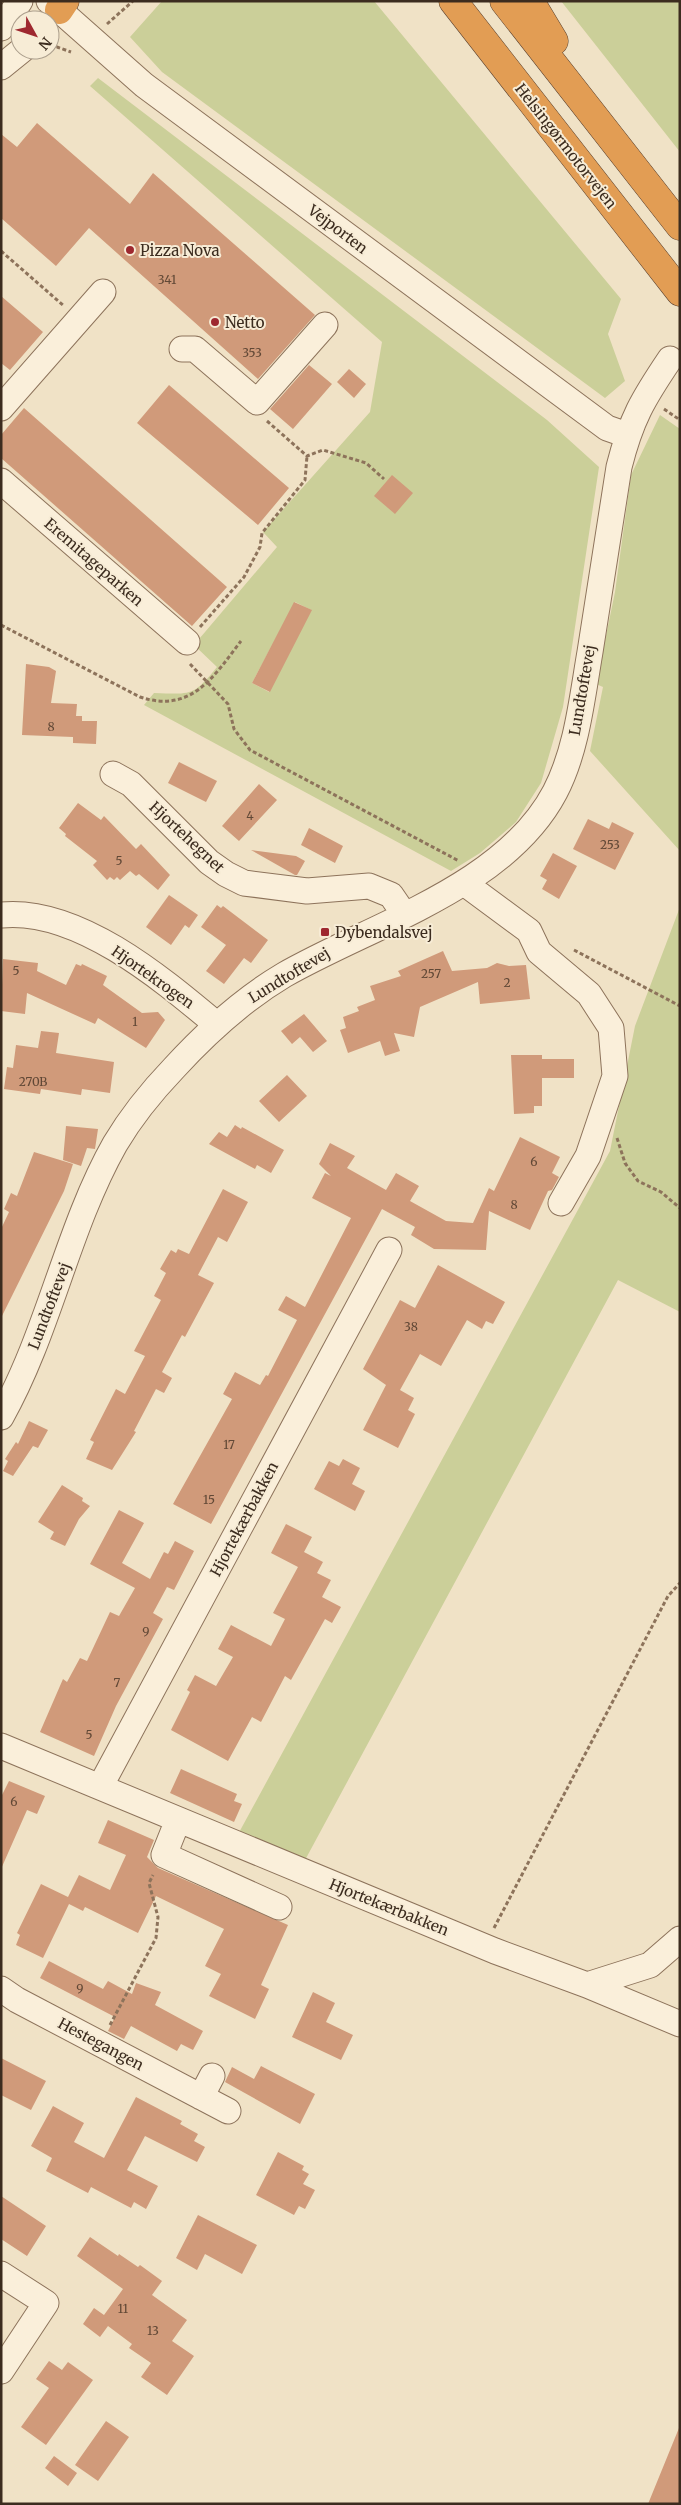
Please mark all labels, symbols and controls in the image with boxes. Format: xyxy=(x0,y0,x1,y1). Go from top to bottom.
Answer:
north arrow xyxy=(10,10,60,60)
text: N xyxy=(35,33,55,53)
street label: Helsingørmotorvejen xyxy=(511,79,621,213)
street label: Vejporten xyxy=(304,200,372,258)
place label: Pizza Nova xyxy=(140,241,219,260)
marker: Pizza Nova xyxy=(124,244,136,256)
house number: 341 xyxy=(158,272,177,287)
place label: Netto xyxy=(225,313,265,332)
marker: Netto xyxy=(209,316,221,328)
house number: 353 xyxy=(242,345,262,360)
street label: Eremitageparken xyxy=(41,514,147,610)
street label: Lundtoftevej xyxy=(565,643,599,737)
house number: 8 xyxy=(47,719,55,734)
street label: Hjortehegnet xyxy=(145,797,229,877)
house number: 4 xyxy=(246,808,254,823)
house number: 253 xyxy=(600,837,620,852)
house number: 5 xyxy=(115,853,123,868)
place label: Dybendalsvej xyxy=(335,923,433,942)
marker: Dybendalsvej xyxy=(319,926,331,938)
street label: Hjortekrogen xyxy=(108,942,198,1013)
street label: Lundtoftevej xyxy=(245,943,333,1007)
house number: 5 xyxy=(12,963,20,978)
house number: 257 xyxy=(421,966,441,981)
house number: 2 xyxy=(503,975,511,990)
house number: 1 xyxy=(132,1014,138,1029)
house number: 270B xyxy=(19,1074,47,1089)
house number: 6 xyxy=(530,1154,538,1169)
house number: 8 xyxy=(510,1197,518,1212)
street label: Lundtoftevej xyxy=(24,1260,74,1352)
house number: 38 xyxy=(404,1319,418,1334)
house number: 17 xyxy=(223,1437,235,1452)
street label: Hjortekærbakken xyxy=(206,1458,282,1580)
house number: 15 xyxy=(203,1492,215,1507)
house number: 9 xyxy=(142,1624,150,1639)
house number: 7 xyxy=(114,1675,121,1690)
house number: 5 xyxy=(85,1727,93,1742)
house number: 6 xyxy=(10,1794,18,1809)
street label: Hjortekærbakken xyxy=(326,1874,452,1940)
house number: 9 xyxy=(76,1981,84,1996)
street label: Hestegangen xyxy=(55,2014,147,2075)
house number: 11 xyxy=(118,2301,129,2316)
house number: 13 xyxy=(147,2323,159,2338)

